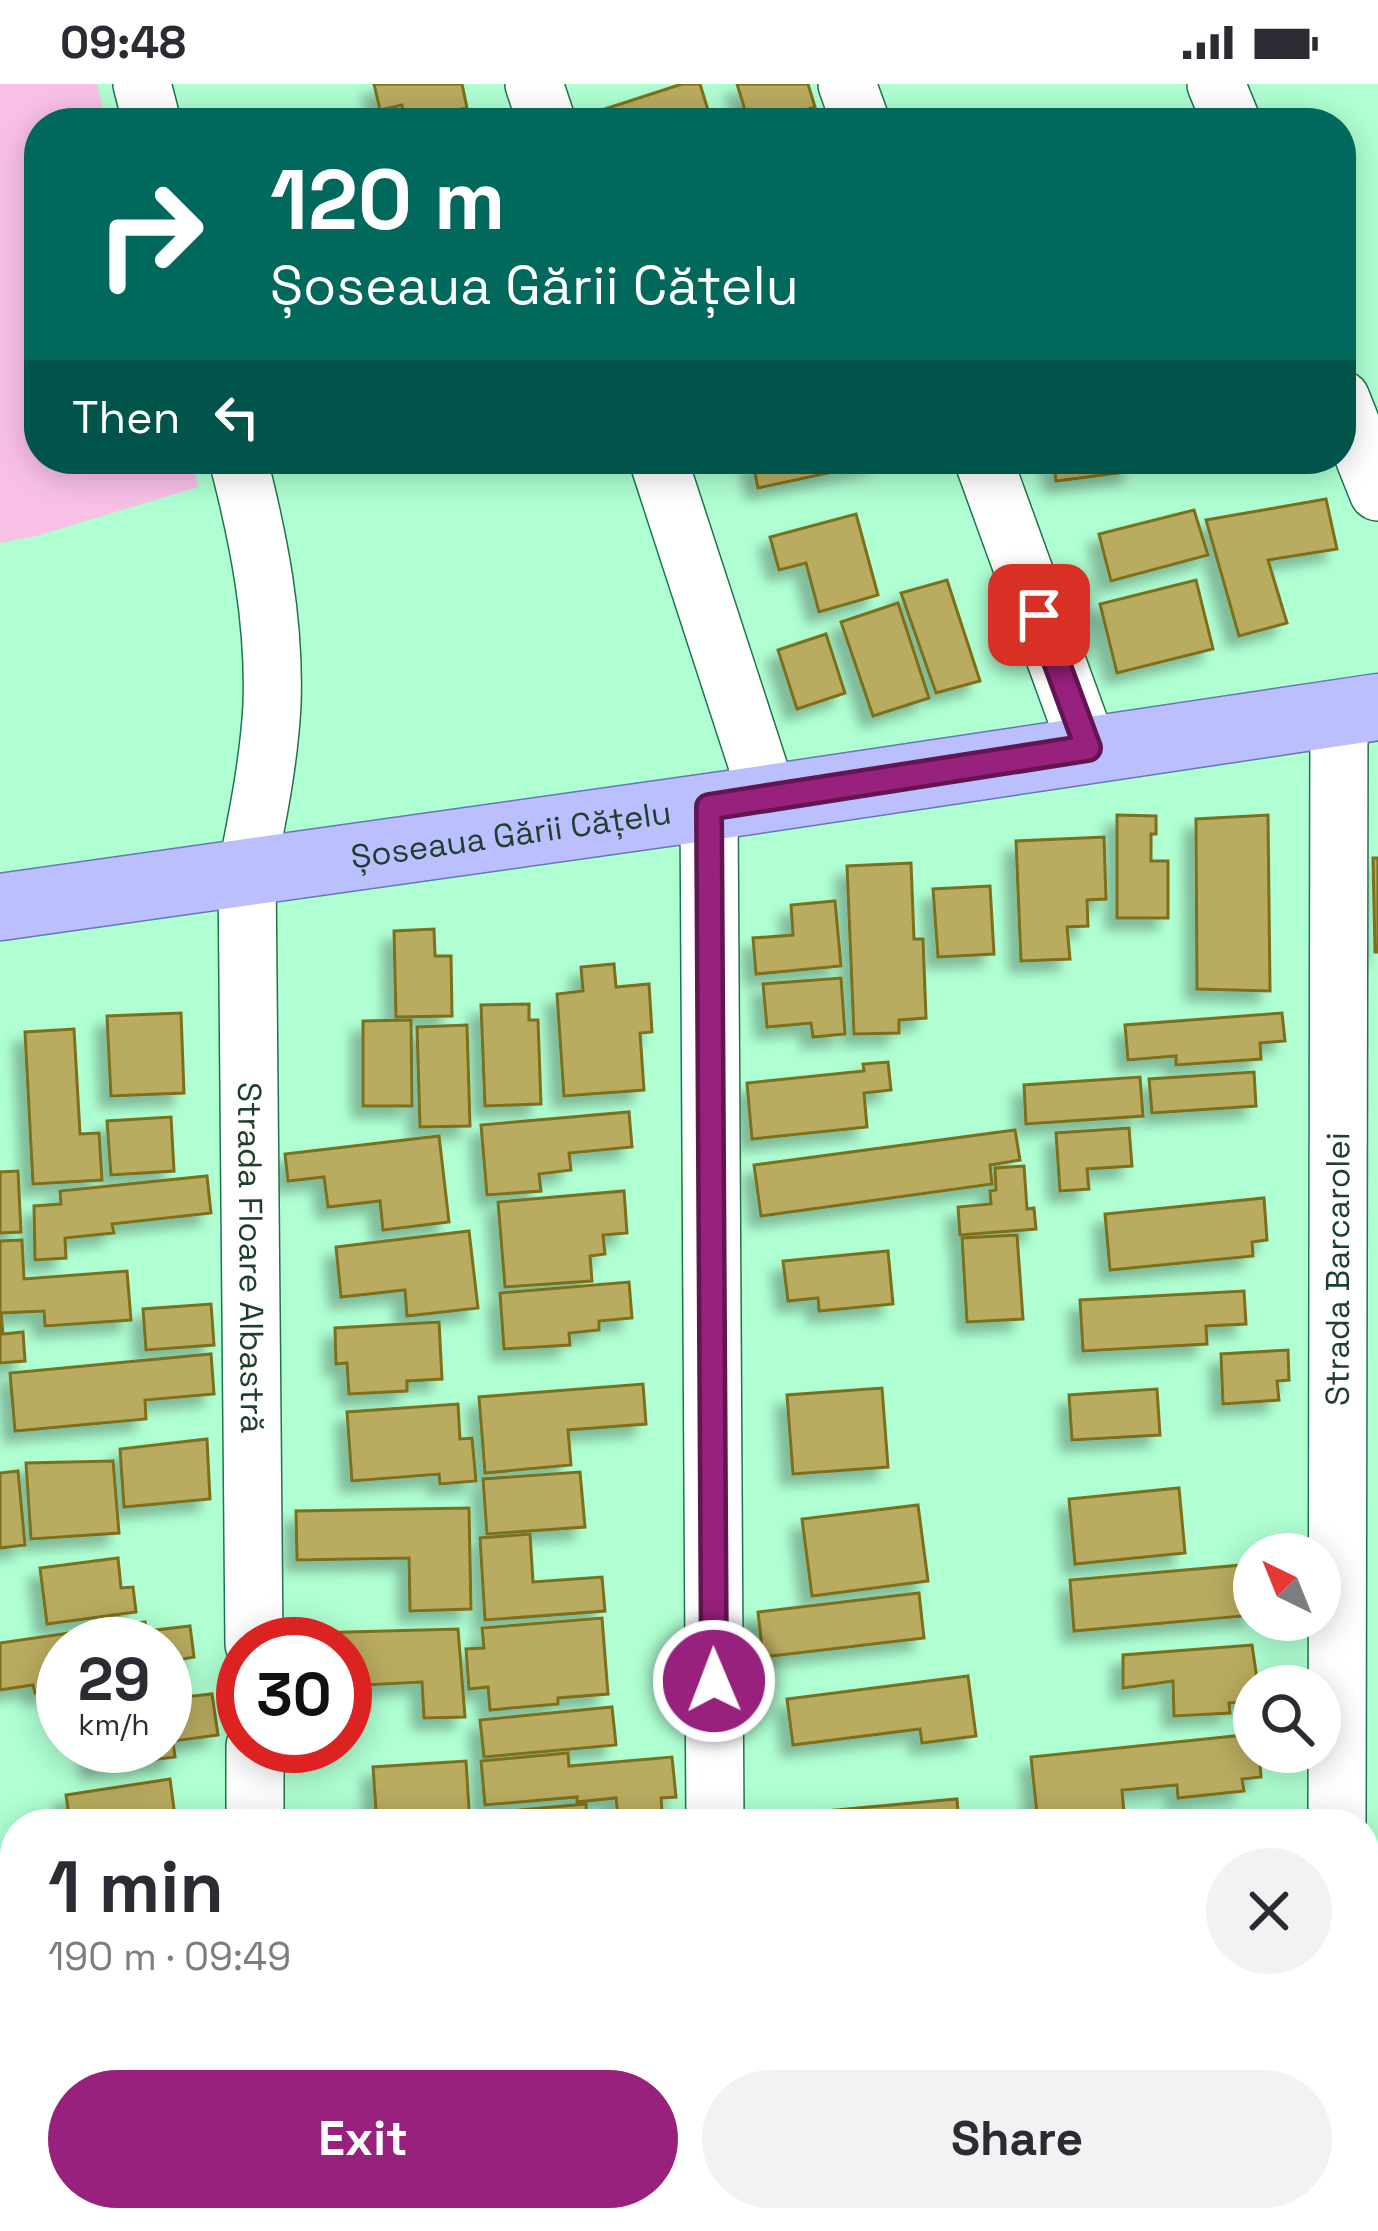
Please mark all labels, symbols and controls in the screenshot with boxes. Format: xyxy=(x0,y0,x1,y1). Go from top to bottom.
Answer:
text: 09:48 xyxy=(60,14,186,71)
text: 120 m xyxy=(270,146,505,254)
icon: right xyxy=(72,156,228,312)
text: Șoseaua Gării Cățelu xyxy=(270,251,799,320)
icon: left xyxy=(204,384,270,450)
text: Then xyxy=(72,389,180,446)
pin xyxy=(988,564,1090,666)
icon: arrive xyxy=(1006,582,1072,648)
street label: Șoseaua Gării Cățelu xyxy=(348,792,674,878)
street label: Strada Floare Albastră xyxy=(228,1082,273,1434)
street label: Strada Barcarolei xyxy=(1317,1132,1359,1406)
north arrow xyxy=(1233,1533,1341,1641)
map controls xyxy=(1233,1533,1341,1773)
speed limit sign: 30 xyxy=(216,1617,372,1773)
position arrow xyxy=(651,1618,777,1744)
text: 29 xyxy=(78,1641,150,1718)
button: search xyxy=(1233,1665,1341,1773)
text: km/h xyxy=(78,1705,150,1744)
text: 1 min xyxy=(48,1841,224,1933)
button: close xyxy=(1206,1848,1332,1974)
text: 190 m · 09:49 xyxy=(48,1932,291,1981)
button: Exit xyxy=(48,2070,678,2208)
button: Share xyxy=(702,2070,1332,2208)

